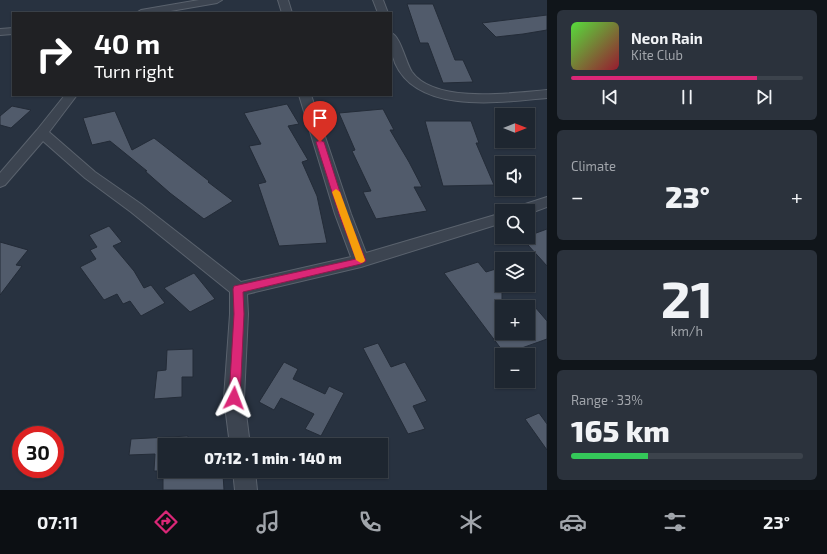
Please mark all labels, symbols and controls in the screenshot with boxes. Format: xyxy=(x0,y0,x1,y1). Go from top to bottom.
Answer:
text: 40 m xyxy=(94,26,160,60)
icon: right xyxy=(28,28,80,80)
text: Neon Rain xyxy=(631,29,703,47)
text: Kite Club xyxy=(631,47,683,63)
text: Turn right xyxy=(94,60,174,82)
icon: previous xyxy=(599,86,621,108)
icon: pause xyxy=(676,86,698,108)
icon: next xyxy=(753,86,775,108)
pin xyxy=(303,101,337,142)
icon: arrive xyxy=(309,107,331,129)
north arrow xyxy=(495,108,535,148)
map controls xyxy=(495,108,535,388)
button: sound xyxy=(495,156,535,196)
text: Climate xyxy=(571,158,616,174)
text: 23° xyxy=(665,178,710,214)
text: − xyxy=(571,183,584,209)
text: + xyxy=(791,183,803,209)
button: search xyxy=(495,204,535,244)
button: layers xyxy=(495,252,535,292)
text: 21 xyxy=(661,266,713,328)
button: + xyxy=(495,300,535,340)
text: km/h xyxy=(671,323,703,339)
button: − xyxy=(495,348,535,388)
position arrow xyxy=(213,377,255,419)
text: Range · 33% xyxy=(571,392,643,408)
text: 165 km xyxy=(571,412,670,448)
speed limit sign: 30 xyxy=(12,426,64,478)
text: 07:12 · 1 min · 140 m xyxy=(204,449,342,467)
icon: directions xyxy=(152,508,180,536)
icon: music xyxy=(254,508,282,536)
icon: phone xyxy=(356,508,384,536)
icon: climate xyxy=(457,508,485,536)
icon: car xyxy=(559,508,587,536)
icon: filters xyxy=(661,508,689,536)
text: 07:11 xyxy=(37,511,78,533)
text: 23° xyxy=(763,511,790,533)

